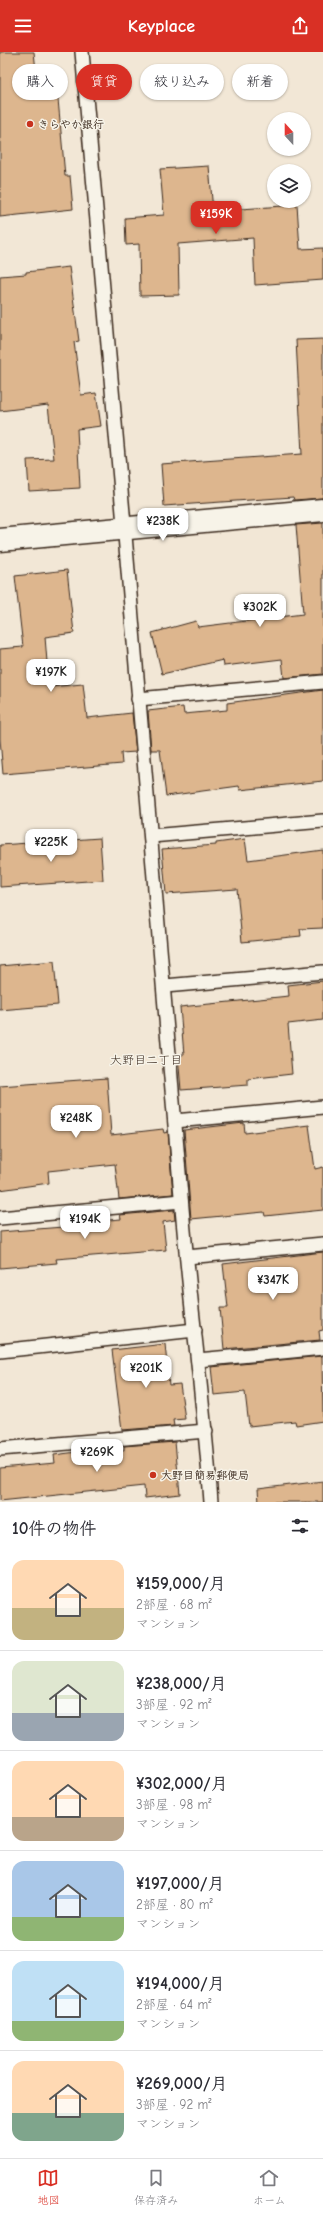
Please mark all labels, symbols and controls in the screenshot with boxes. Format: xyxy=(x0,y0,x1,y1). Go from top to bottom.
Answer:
icon: menu xyxy=(12,15,34,37)
icon: share xyxy=(289,15,311,37)
text: Keyplace xyxy=(128,16,195,37)
chip: 購入 xyxy=(12,64,68,100)
chip: 賃貸 xyxy=(76,64,132,100)
chip: 絞り込み xyxy=(140,64,224,100)
chip: 新着 xyxy=(232,64,288,100)
north arrow xyxy=(267,112,311,156)
map controls xyxy=(267,112,311,208)
place label: きらやか銀行 xyxy=(38,118,104,131)
marker: きらやか銀行 xyxy=(25,119,35,129)
button: layers xyxy=(267,164,311,208)
pin: ¥159K xyxy=(188,201,244,235)
text: ¥159K xyxy=(200,206,232,221)
pin: ¥238K xyxy=(135,508,191,542)
text: ¥238K xyxy=(146,513,180,528)
pin: ¥302K xyxy=(232,594,288,628)
text: ¥302K xyxy=(243,599,277,614)
pin: ¥197K xyxy=(23,659,79,693)
text: ¥197K xyxy=(35,664,67,679)
pin: ¥225K xyxy=(23,829,79,863)
text: ¥225K xyxy=(34,834,68,849)
district label: 大野目二丁目 xyxy=(110,1053,182,1067)
pin: ¥248K xyxy=(48,1105,104,1139)
text: ¥248K xyxy=(60,1110,92,1125)
pin: ¥194K xyxy=(57,1206,113,1240)
text: ¥194K xyxy=(69,1211,101,1226)
pin: ¥347K xyxy=(245,1267,301,1301)
text: ¥347K xyxy=(257,1272,289,1287)
pin: ¥201K xyxy=(118,1355,174,1389)
text: ¥201K xyxy=(130,1360,162,1375)
pin: ¥269K xyxy=(69,1439,125,1473)
text: ¥269K xyxy=(80,1444,114,1459)
place label: 大野目簡易郵便局 xyxy=(161,1469,249,1482)
marker: 大野目簡易郵便局 xyxy=(148,1470,158,1480)
icon: filters xyxy=(289,1515,311,1537)
text: 10件の物件 xyxy=(12,1519,96,1538)
text: ¥159,000/月 xyxy=(136,1574,226,1593)
icon: home xyxy=(44,1576,92,1624)
text: 2部屋 · 68 m² xyxy=(136,1597,212,1612)
text: マンション xyxy=(136,1616,200,1631)
text: ¥238,000/月 xyxy=(136,1674,227,1693)
icon: home xyxy=(44,1677,92,1725)
text: 3部屋 · 92 m² xyxy=(136,1697,212,1712)
text: マンション xyxy=(136,1716,200,1731)
text: ¥302,000/月 xyxy=(136,1774,228,1793)
icon: home xyxy=(44,1777,92,1825)
text: 3部屋 · 98 m² xyxy=(136,1797,211,1812)
text: マンション xyxy=(136,1816,200,1831)
text: ¥197,000/月 xyxy=(136,1874,224,1893)
icon: home xyxy=(44,1877,92,1925)
text: 2部屋 · 80 m² xyxy=(136,1897,213,1912)
text: マンション xyxy=(136,1916,200,1931)
text: ¥194,000/月 xyxy=(136,1974,225,1993)
icon: home xyxy=(44,1977,92,2025)
text: 2部屋 · 64 m² xyxy=(136,1997,211,2012)
text: マンション xyxy=(136,2016,200,2031)
text: ¥269,000/月 xyxy=(136,2074,227,2093)
icon: home xyxy=(44,2077,92,2125)
text: 3部屋 · 92 m² xyxy=(136,2097,212,2112)
text: マンション xyxy=(136,2116,200,2131)
tab: 地図 xyxy=(37,2167,59,2207)
tab: 保存済み xyxy=(134,2167,178,2207)
tab: ホーム xyxy=(253,2167,286,2207)

